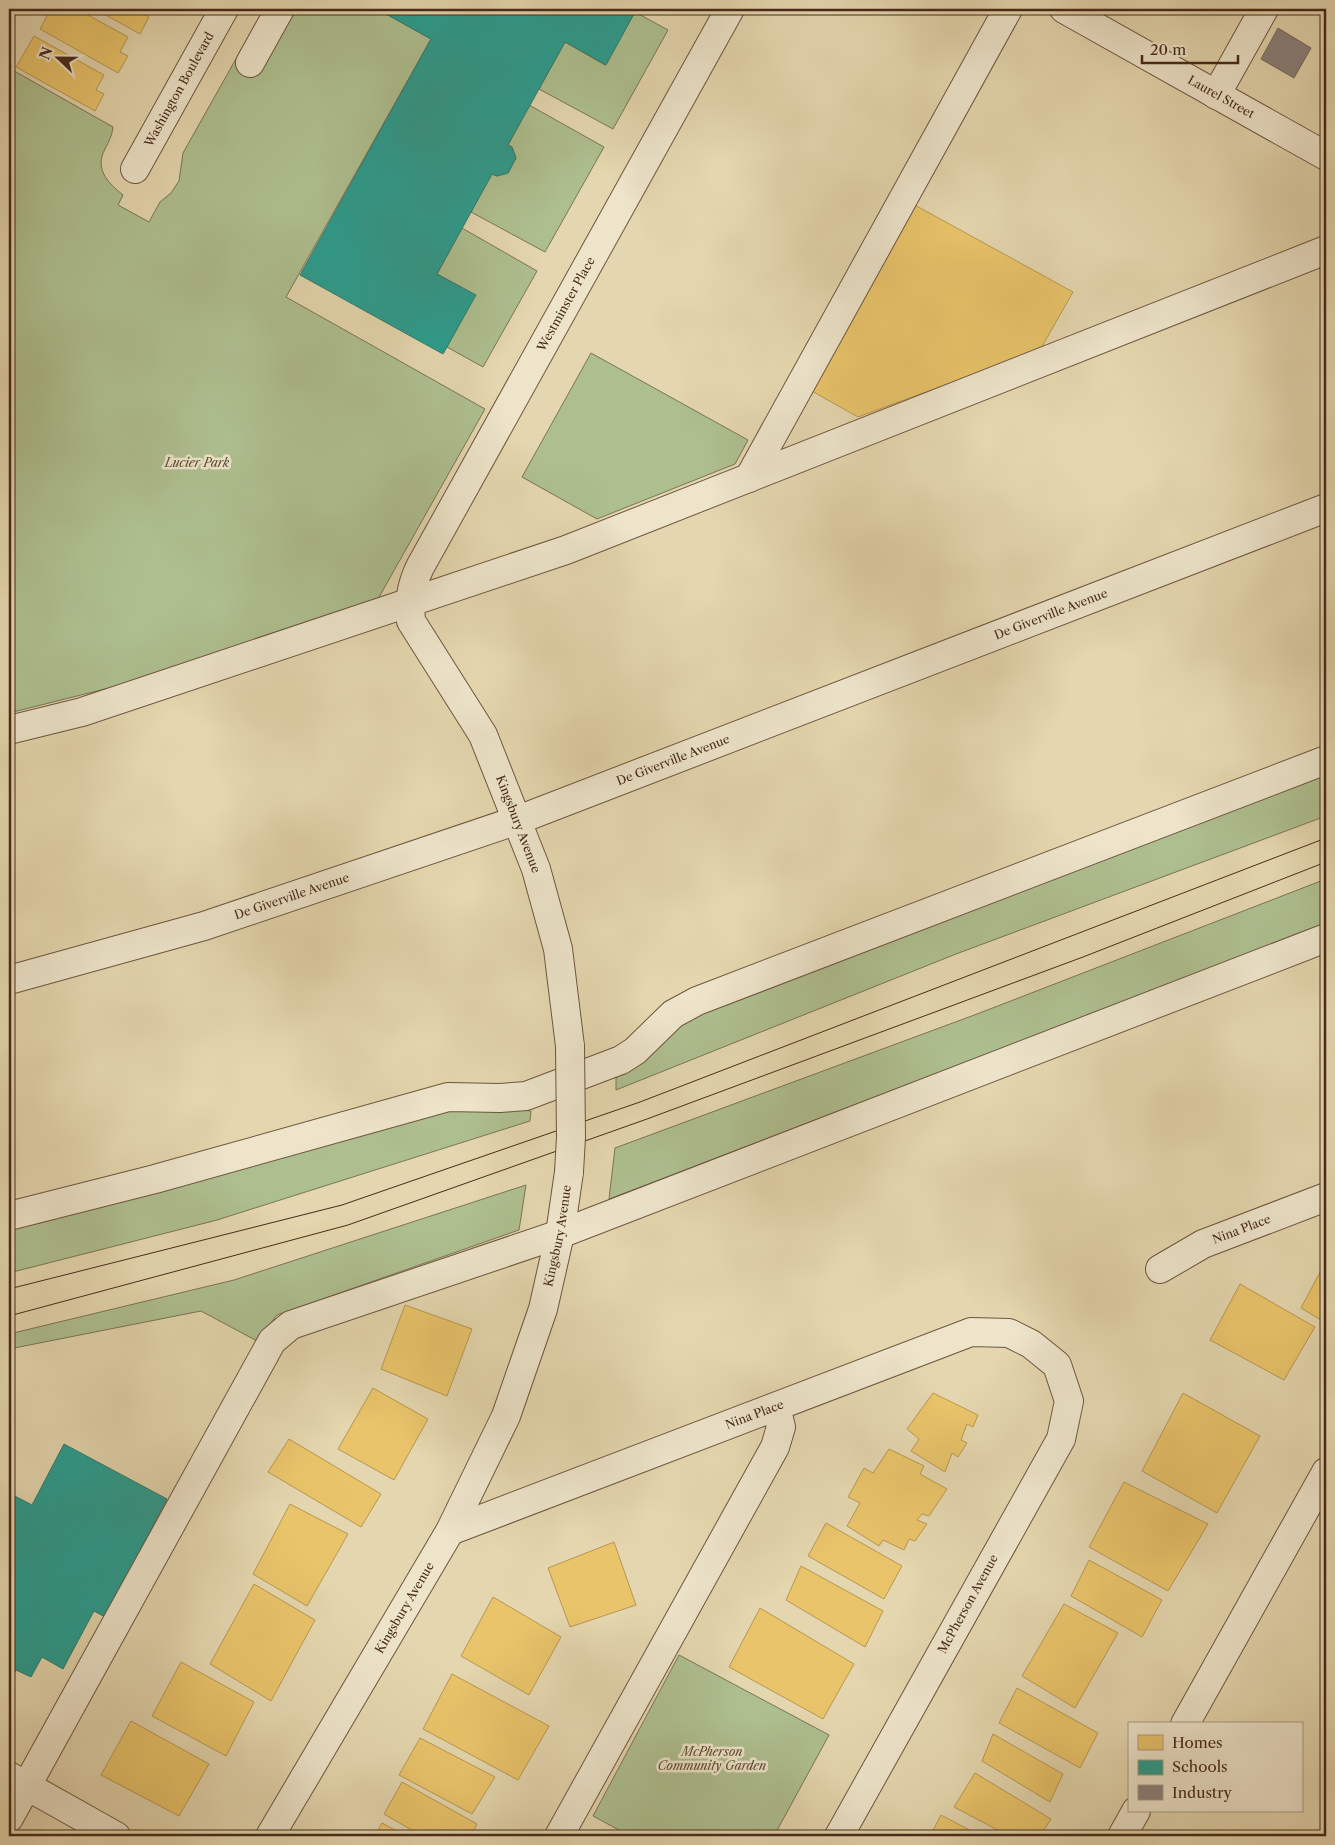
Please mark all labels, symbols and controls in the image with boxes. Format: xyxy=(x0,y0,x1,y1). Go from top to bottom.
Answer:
street label: Washington Boulevard xyxy=(140,29,217,150)
north arrow xyxy=(32,32,82,82)
scale bar xyxy=(1142,32,1239,64)
text: 20 m xyxy=(1150,40,1186,59)
text: N xyxy=(35,44,57,62)
street label: Laurel Street xyxy=(1185,72,1258,122)
street label: Westminster Place xyxy=(533,254,598,354)
park label: Lucier Park xyxy=(164,455,230,470)
street label: De Giverville Avenue xyxy=(992,585,1110,642)
street label: De Giverville Avenue xyxy=(614,731,732,788)
street label: Kingsbury Avenue xyxy=(493,773,544,875)
street label: De Giverville Avenue xyxy=(232,869,351,922)
street label: Kingsbury Avenue xyxy=(540,1184,574,1288)
street label: Nina Place xyxy=(1210,1211,1273,1247)
street label: Nina Place xyxy=(723,1396,786,1432)
street label: McPherson Avenue xyxy=(934,1551,1001,1656)
street label: Kingsbury Avenue xyxy=(371,1559,437,1656)
legend xyxy=(1128,1722,1302,1812)
text: Homes xyxy=(1172,1733,1223,1752)
park label: McPherson Community Garden xyxy=(658,1744,766,1773)
text: Schools xyxy=(1172,1757,1228,1776)
text: Industry xyxy=(1172,1783,1232,1802)

